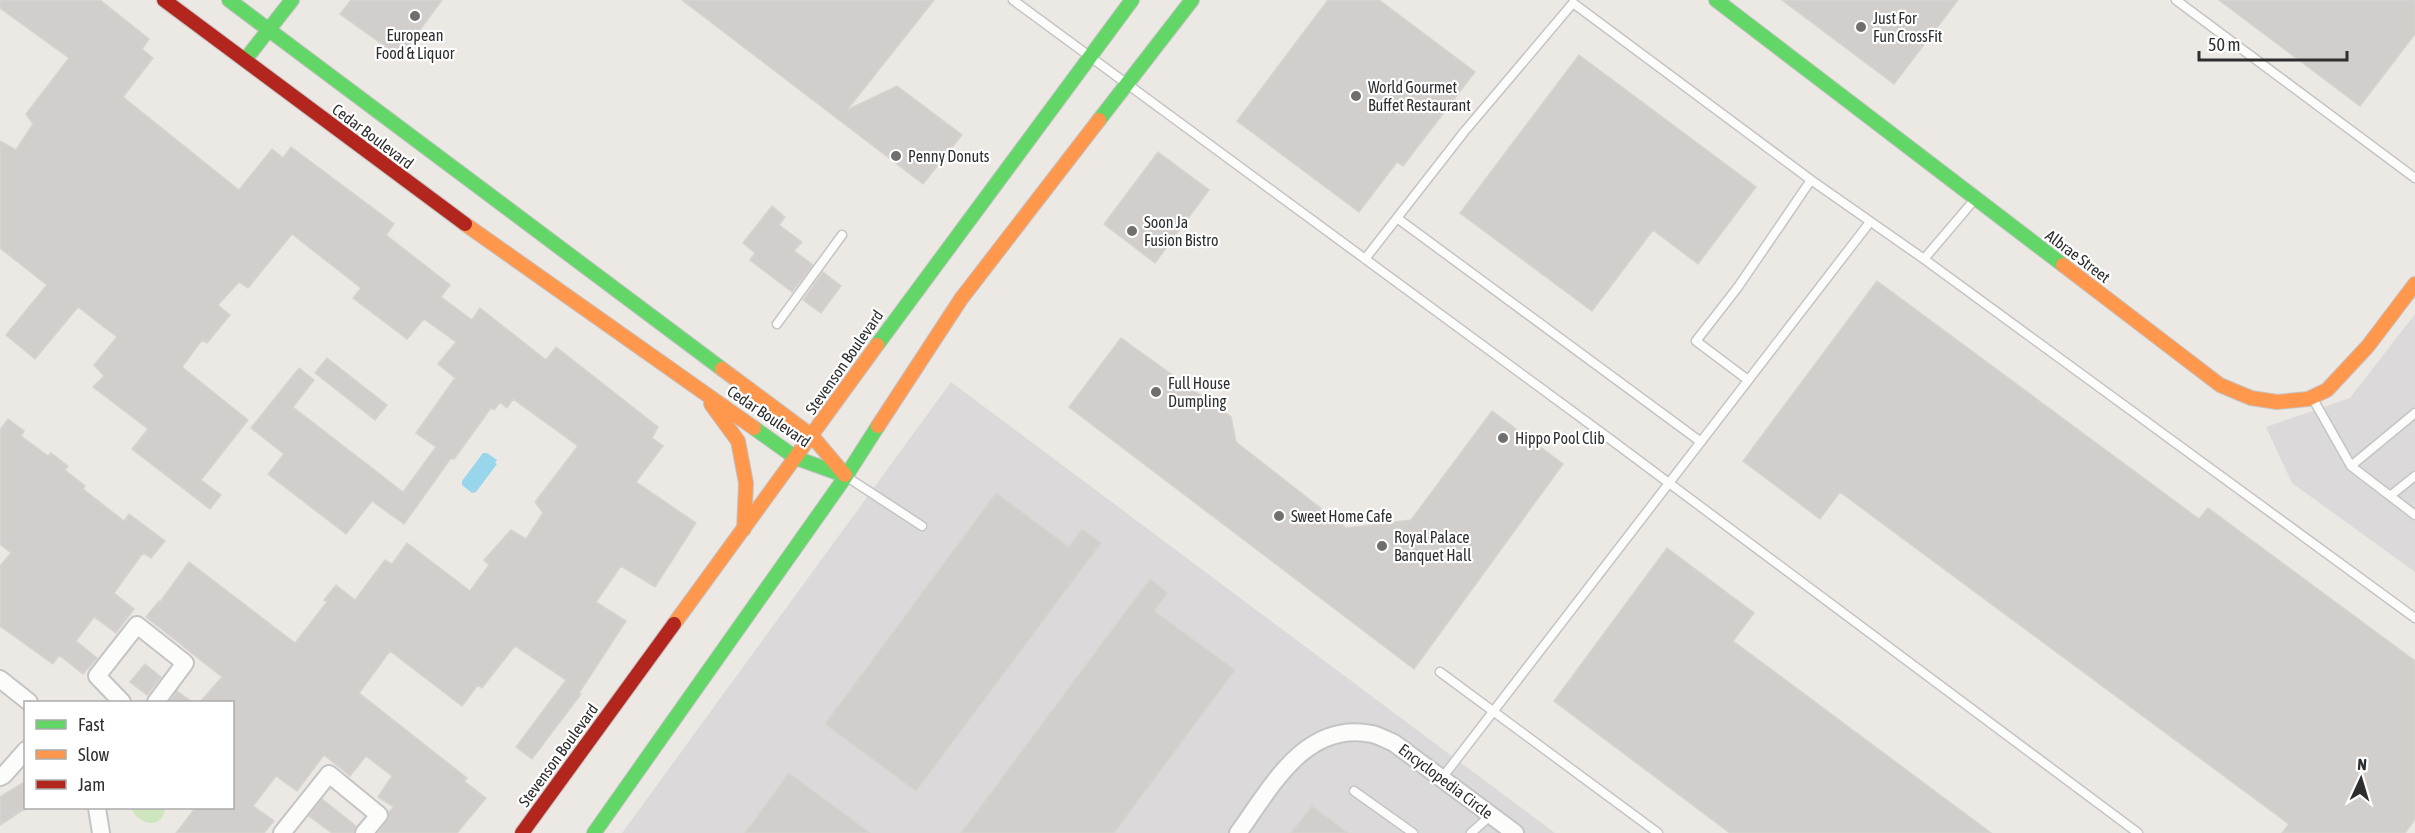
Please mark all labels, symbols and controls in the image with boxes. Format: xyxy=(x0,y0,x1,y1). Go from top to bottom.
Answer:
marker: European Food & Liquor xyxy=(408,9,422,23)
place label: Just For Fun CrossFit xyxy=(1873,9,1943,45)
marker: Just For Fun CrossFit xyxy=(1854,20,1868,34)
scale bar xyxy=(2199,24,2348,62)
place label: European Food & Liquor xyxy=(376,26,455,63)
text: 50 m xyxy=(2208,34,2240,55)
place label: World Gourmet Buffet Restaurant xyxy=(1368,78,1471,114)
marker: World Gourmet Buffet Restaurant xyxy=(1349,89,1363,103)
street label: Cedar Boulevard xyxy=(329,100,417,172)
place label: Penny Donuts xyxy=(908,147,990,166)
marker: Penny Donuts xyxy=(889,149,903,163)
place label: Soon Ja Fusion Bistro xyxy=(1144,213,1219,249)
marker: Soon Ja Fusion Bistro xyxy=(1125,224,1139,238)
street label: Albrae Street xyxy=(2042,226,2114,286)
street label: Stevenson Boulevard xyxy=(801,306,887,418)
place label: Full House Dumpling xyxy=(1168,374,1230,411)
street label: Cedar Boulevard xyxy=(724,382,814,450)
marker: Full House Dumpling xyxy=(1149,385,1163,399)
place label: Hippo Pool Clib xyxy=(1515,429,1605,448)
marker: Hippo Pool Clib xyxy=(1496,431,1510,445)
place label: Sweet Home Cafe xyxy=(1291,507,1392,525)
marker: Sweet Home Cafe xyxy=(1272,509,1286,523)
place label: Royal Palace Banquet Hall xyxy=(1394,528,1472,565)
marker: Royal Palace Banquet Hall xyxy=(1375,539,1389,553)
street label: Stevenson Boulevard xyxy=(515,700,601,810)
legend xyxy=(24,701,234,809)
text: Fast xyxy=(78,714,105,735)
street label: Encyclopedia Circle xyxy=(1395,740,1497,823)
text: Slow xyxy=(78,744,109,765)
north arrow xyxy=(2331,749,2391,809)
text: N xyxy=(2357,755,2367,773)
text: Jam xyxy=(78,774,105,795)

